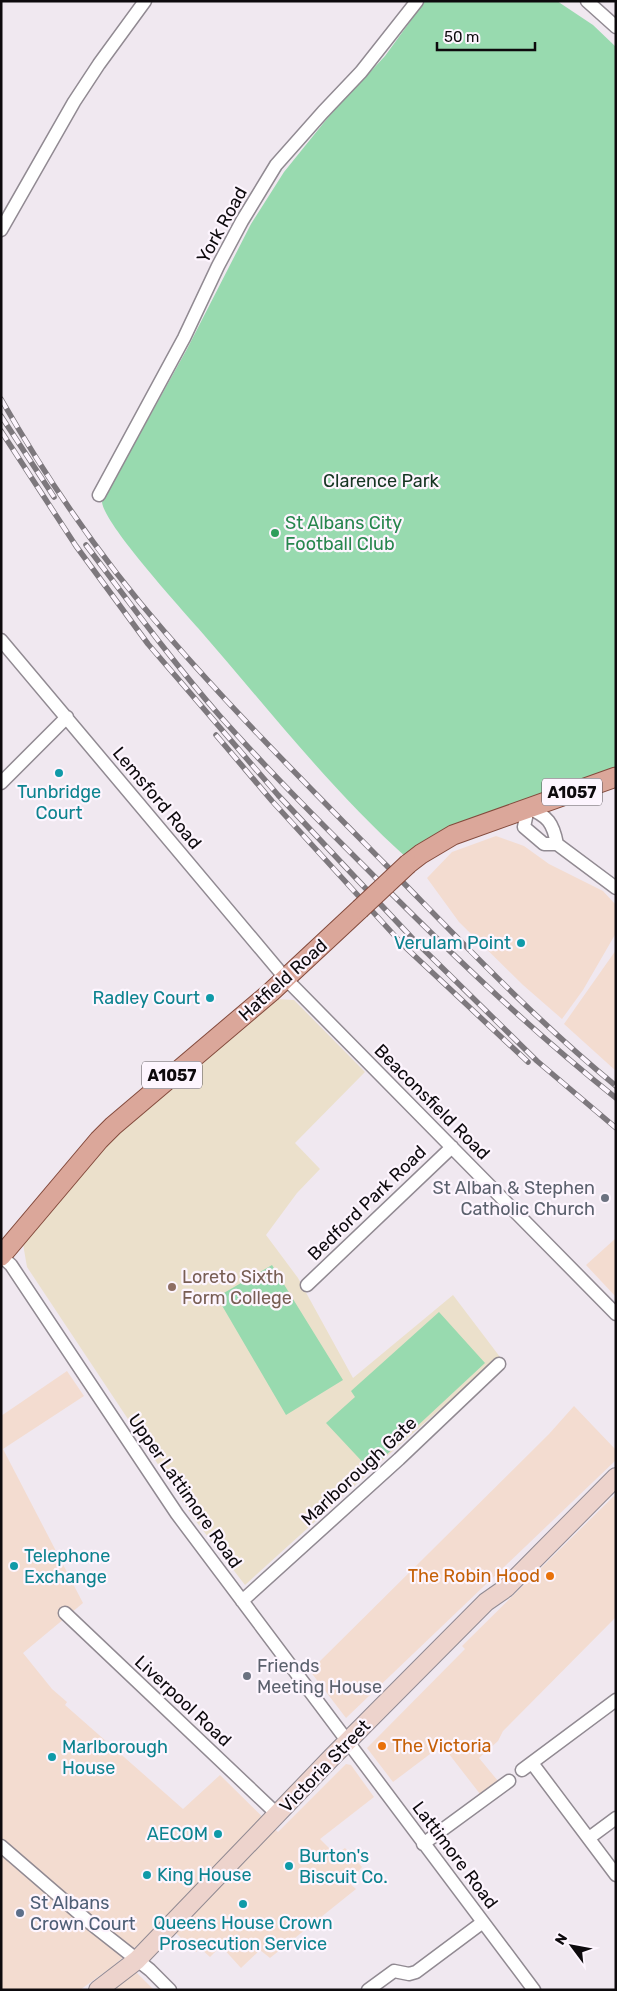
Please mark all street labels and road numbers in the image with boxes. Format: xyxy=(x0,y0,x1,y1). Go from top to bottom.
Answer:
street label: York Road xyxy=(192,183,252,267)
street label: Lemsford Road xyxy=(108,742,206,854)
road number: A1057 xyxy=(542,779,602,806)
street label: Hatfield Road xyxy=(234,934,332,1026)
street label: Beaconsfield Road xyxy=(370,1040,494,1164)
road number: A1057 xyxy=(142,1062,202,1088)
street label: Bedford Park Road xyxy=(303,1141,431,1265)
street label: Upper Lattimore Road xyxy=(123,1410,247,1572)
street label: Marlborough Gate xyxy=(297,1412,421,1530)
street label: Liverpool Road xyxy=(130,1651,236,1751)
street label: Victoria Street xyxy=(275,1715,375,1817)
street label: Lattimore Road xyxy=(408,1797,502,1913)

